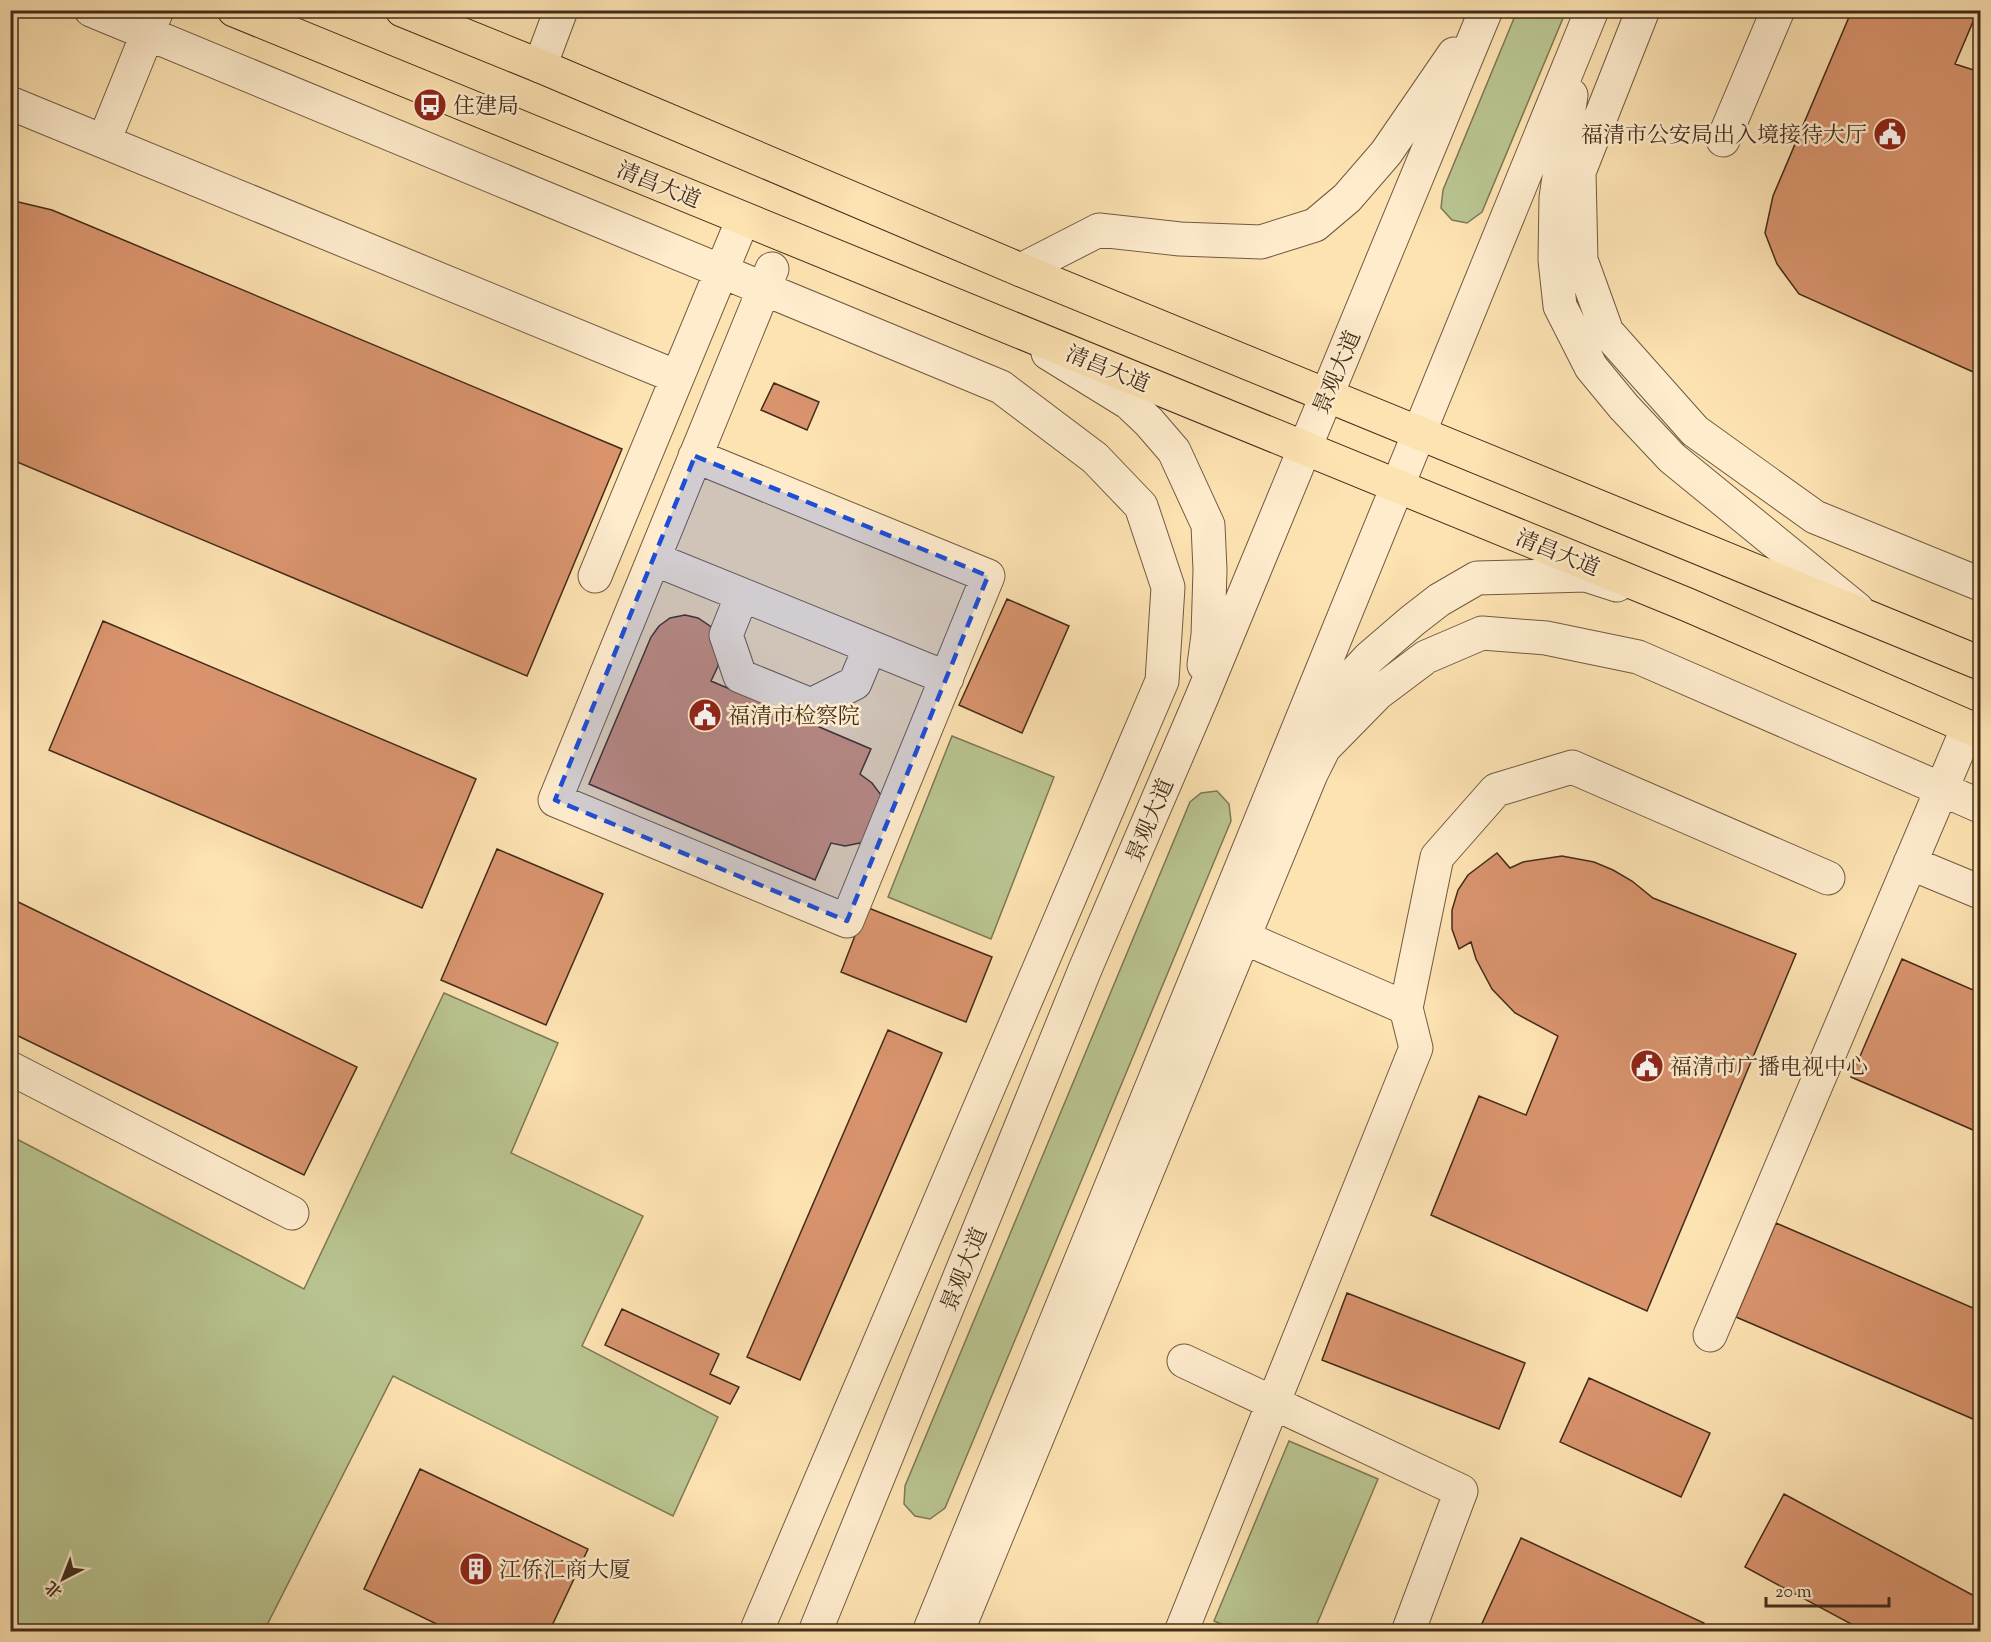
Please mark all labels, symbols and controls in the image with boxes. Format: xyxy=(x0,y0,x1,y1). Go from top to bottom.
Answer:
bus stop icon: 住建局 xyxy=(412,87,448,123)
place label: 住建局 xyxy=(453,92,519,124)
public building icon: 福清市公安局出入境接待大厅 xyxy=(1872,116,1908,152)
place label: 福清市公安局出入境接待大厅 xyxy=(1581,121,1867,153)
street label: 清昌大道 xyxy=(611,155,705,218)
street label: 景观大道 xyxy=(1307,326,1371,420)
street label: 清昌大道 xyxy=(1060,339,1154,402)
street label: 清昌大道 xyxy=(1510,523,1604,586)
public building icon: 福清市检察院 xyxy=(687,697,723,733)
place label: 福清市检察院 xyxy=(728,702,860,734)
street label: 景观大道 xyxy=(1120,774,1184,868)
public building icon: 福清市广播电视中心 xyxy=(1629,1048,1665,1084)
place label: 福清市广播电视中心 xyxy=(1670,1053,1868,1085)
street label: 景观大道 xyxy=(934,1223,997,1317)
north arrow xyxy=(33,1549,93,1609)
building icon: 江侨汇商大厦 xyxy=(458,1551,494,1587)
place label: 江侨汇商大厦 xyxy=(499,1556,631,1588)
scale bar xyxy=(1766,1570,1889,1608)
text: 北 xyxy=(41,1574,68,1602)
text: 20 m xyxy=(1775,1580,1812,1606)

